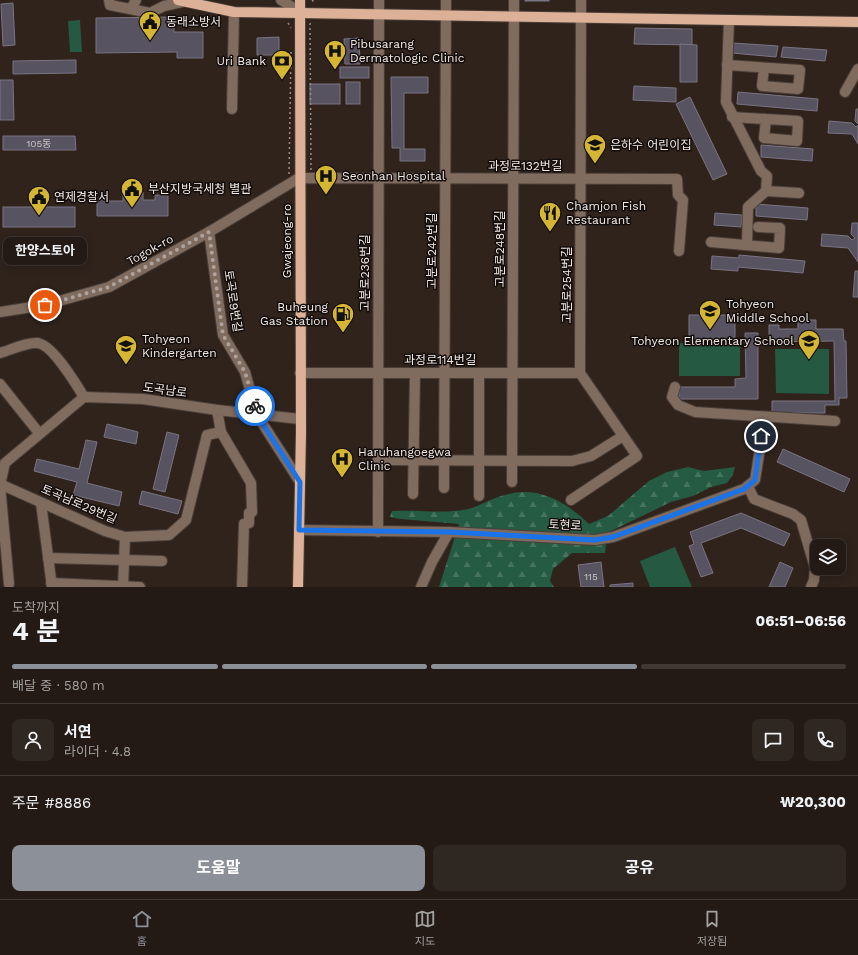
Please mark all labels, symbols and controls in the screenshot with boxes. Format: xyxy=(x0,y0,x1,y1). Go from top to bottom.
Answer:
public building icon: 동래소방서 xyxy=(137,9,163,42)
place label: 동래소방서 xyxy=(166,15,221,29)
place label: Pibusarang Dermatologic Clinic xyxy=(350,37,465,65)
hospital icon: Pibusarang Dermatologic Clinic xyxy=(322,38,348,71)
bank icon: Uri Bank xyxy=(269,48,295,81)
place label: Uri Bank xyxy=(217,54,266,68)
school or university icon: 은하수 어린이집 xyxy=(582,132,608,165)
house number: 105동 xyxy=(26,138,52,149)
place label: 은하수 어린이집 xyxy=(610,138,691,152)
street label: 과정로132번길 xyxy=(488,159,562,173)
hospital icon: Seonhan Hospital xyxy=(313,163,339,196)
place label: Seonhan Hospital xyxy=(342,169,446,183)
public building icon: 부산지방국세청 별관 xyxy=(119,176,145,209)
place label: 부산지방국세청 별관 xyxy=(148,182,251,196)
public building icon: 연제경찰서 xyxy=(26,184,52,217)
place label: 연제경찰서 xyxy=(54,190,109,204)
place label: Chamjon Fish Restaurant xyxy=(566,199,646,227)
restaurant icon: Chamjon Fish Restaurant xyxy=(537,200,563,233)
street label: Gwajeong-ro xyxy=(280,204,294,278)
street label: 고분로248번길 xyxy=(493,211,507,287)
street label: 고분로242번길 xyxy=(425,213,439,289)
street label: Togok-ro xyxy=(124,232,176,268)
street label: 고분로236번길 xyxy=(358,235,372,311)
callout: 한양스토아 xyxy=(3,237,87,265)
text: 한양스토아 xyxy=(15,243,75,258)
street label: 고분로254번길 xyxy=(560,247,574,323)
street label: 토곡로9번길 xyxy=(221,269,245,333)
pin xyxy=(28,288,62,322)
icon: bag xyxy=(34,294,56,316)
place label: Tohyeon Middle School xyxy=(726,297,809,325)
school or university icon: Tohyeon Middle School xyxy=(697,298,723,331)
place label: Buheung Gas Station xyxy=(260,300,329,328)
fuel station icon: Buheung Gas Station xyxy=(330,301,356,334)
school or university icon: Tohyeon Elementary School xyxy=(796,328,822,361)
place label: Tohyeon Kindergarten xyxy=(142,332,217,360)
school or university icon: Tohyeon Kindergarten xyxy=(113,333,139,366)
place label: Tohyeon Elementary School xyxy=(631,334,794,348)
street label: 과정로114번길 xyxy=(404,353,476,367)
street label: 도곡남로 xyxy=(142,380,188,400)
courier xyxy=(235,386,275,426)
icon: bike xyxy=(244,395,266,417)
pin xyxy=(744,419,778,453)
icon: home xyxy=(750,425,772,447)
place label: Haruhangoegwa Clinic xyxy=(358,445,451,473)
hospital icon: Haruhangoegwa Clinic xyxy=(329,446,355,479)
street label: 토곡남로29번길 xyxy=(39,482,119,526)
street label: 토현로 xyxy=(548,517,582,533)
map controls xyxy=(810,539,846,575)
button: layers xyxy=(810,539,846,575)
house number: 115 xyxy=(584,571,598,582)
text: 도착까지 xyxy=(12,600,60,615)
text: 06:51–06:56 xyxy=(756,612,846,630)
text: 4 분 xyxy=(12,616,60,646)
text: 배달 중 · 580 m xyxy=(12,678,105,693)
button: person xyxy=(12,719,54,761)
button: chat xyxy=(752,719,794,761)
button: phone xyxy=(804,719,846,761)
text: 서연 xyxy=(64,723,92,741)
text: 라이더 · 4.8 xyxy=(64,744,131,759)
text: ₩20,300 xyxy=(780,793,846,811)
text: 주문 #8886 xyxy=(12,794,91,812)
button: 도움말 xyxy=(12,845,425,891)
button: 공유 xyxy=(433,845,846,891)
tab: 홈 xyxy=(131,908,153,948)
tab: 지도 xyxy=(414,908,436,948)
tab: 저장됨 xyxy=(697,908,727,948)

